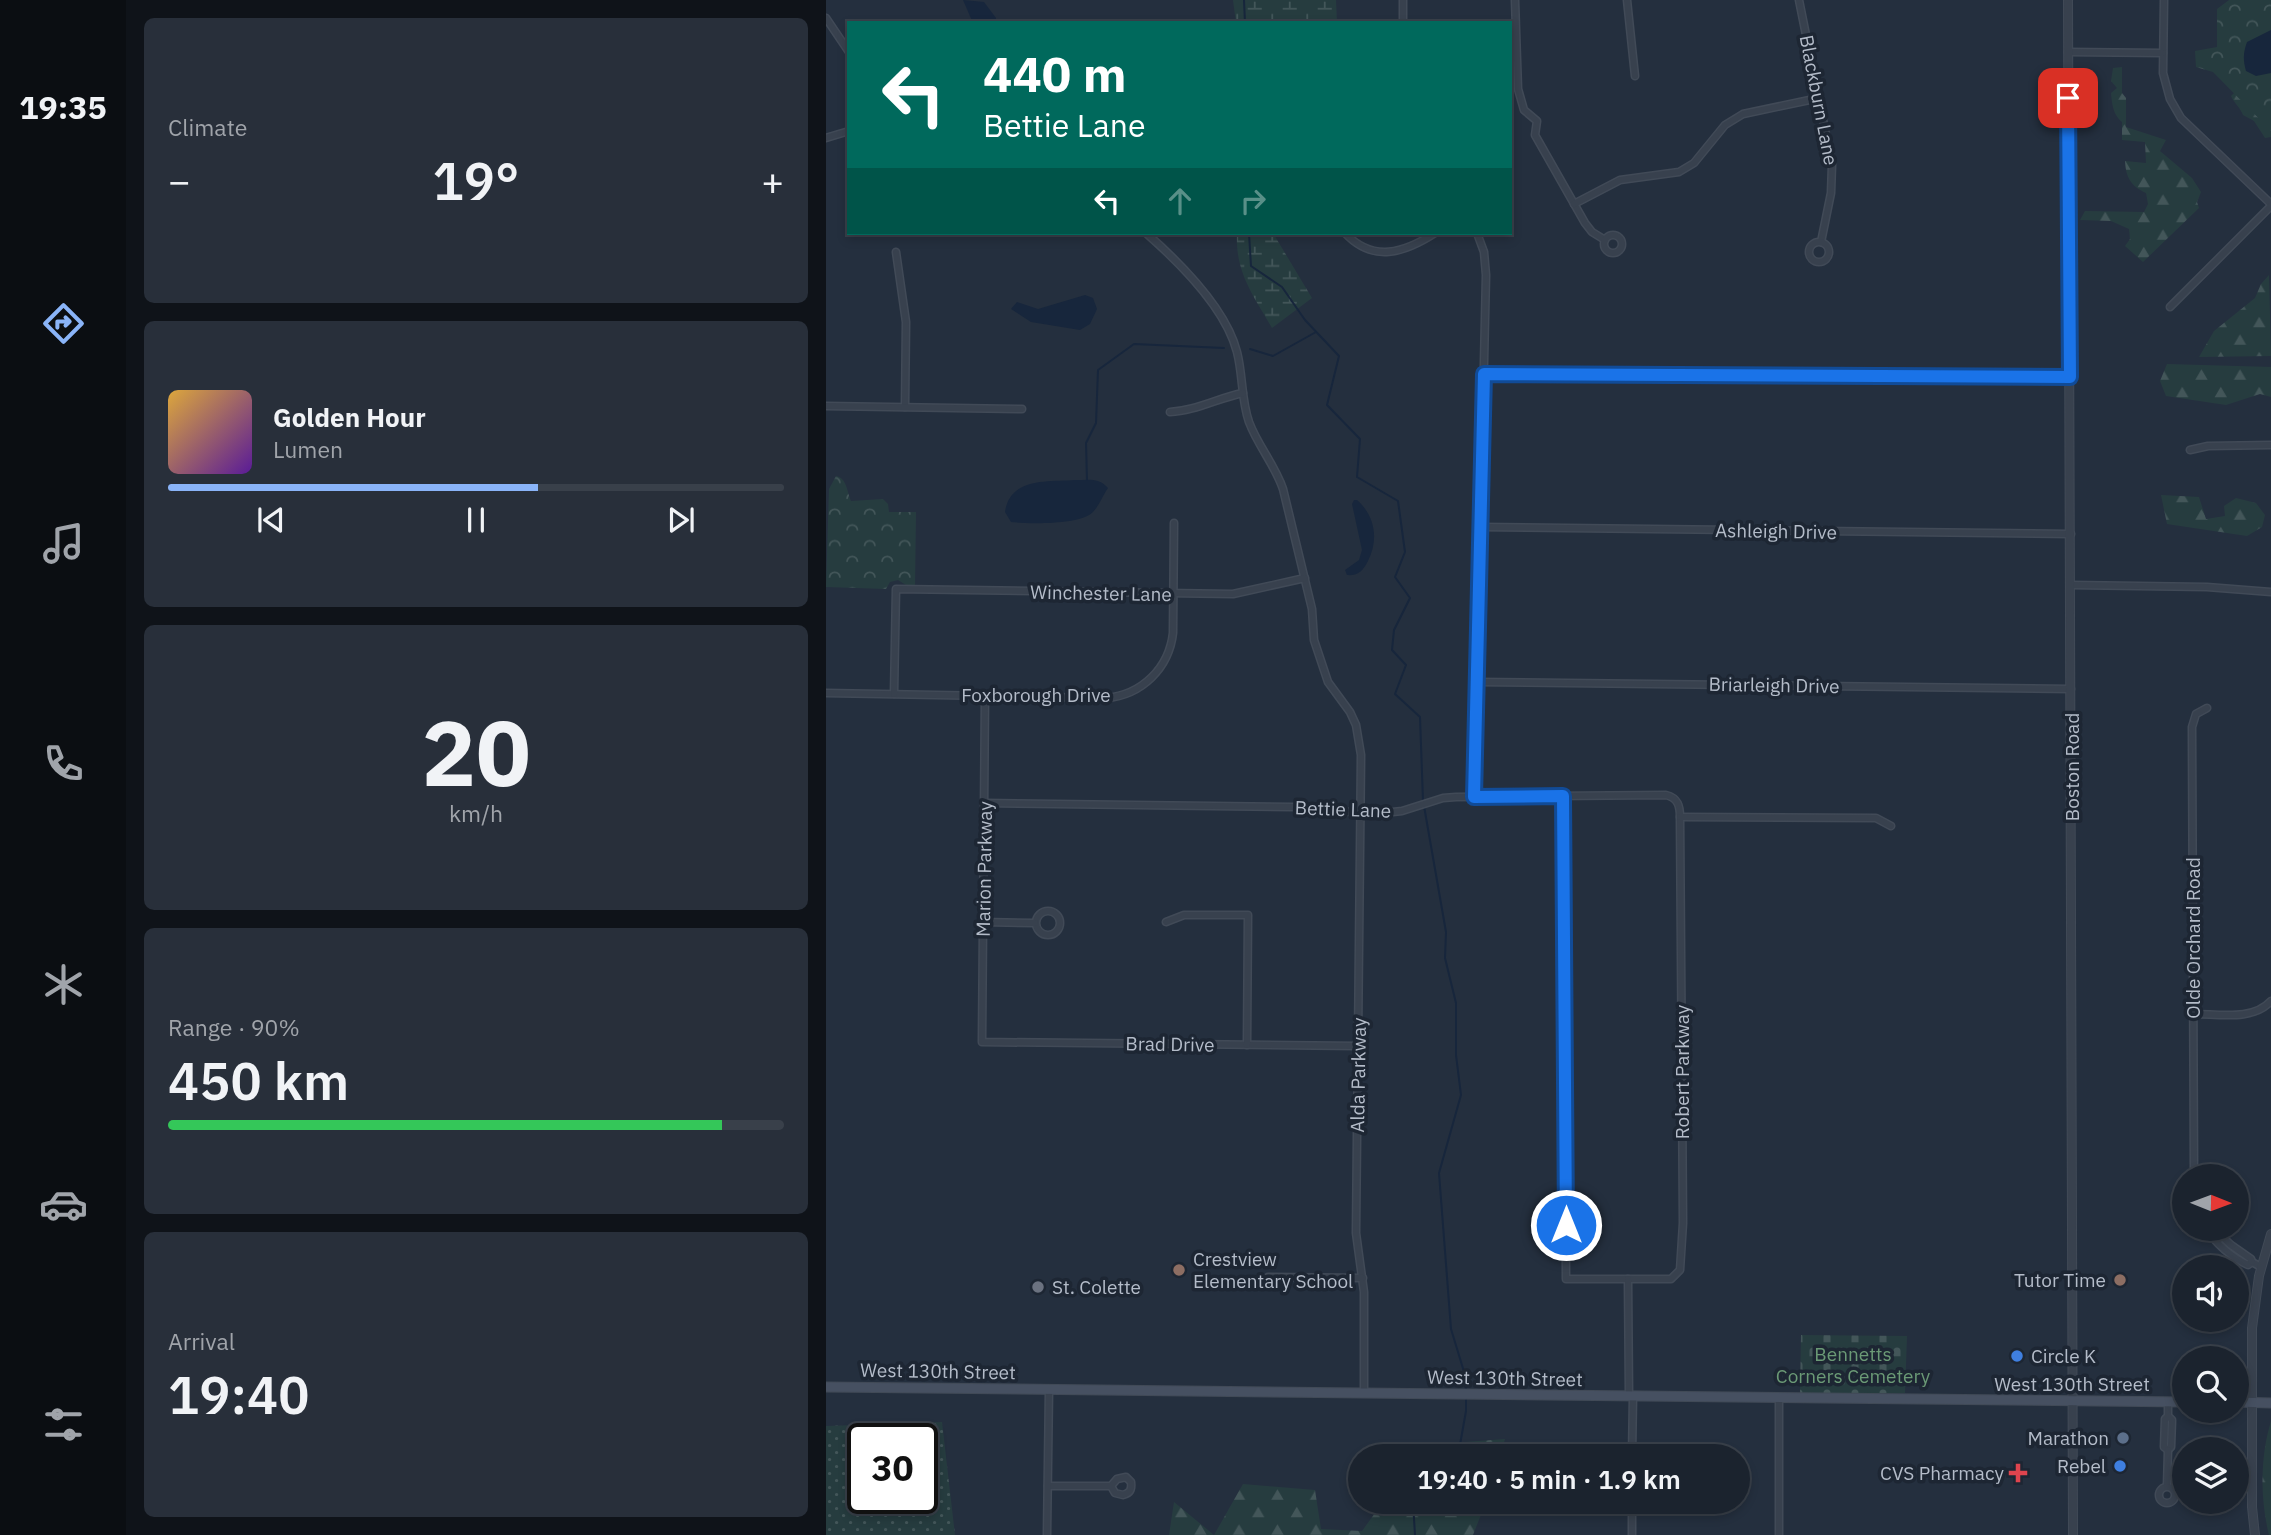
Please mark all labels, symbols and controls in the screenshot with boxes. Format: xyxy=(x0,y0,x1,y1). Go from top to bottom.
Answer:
street label: Blackburn Lane xyxy=(1795,33,1843,167)
text: 440 m xyxy=(983,42,1127,105)
icon: left xyxy=(868,49,959,140)
pin xyxy=(2038,68,2098,128)
icon: arrive xyxy=(2049,79,2087,117)
text: 19:35 xyxy=(19,86,107,128)
text: Bettie Lane xyxy=(983,104,1146,146)
text: Climate xyxy=(168,112,247,142)
text: 19° xyxy=(433,147,519,214)
text: − xyxy=(168,156,191,205)
text: + xyxy=(761,156,784,205)
icon: left xyxy=(1088,182,1126,220)
icon: ahead xyxy=(1161,182,1199,220)
icon: right xyxy=(1234,182,1272,220)
icon: directions xyxy=(39,299,88,348)
text: Golden Hour xyxy=(273,400,426,434)
text: Lumen xyxy=(273,434,343,464)
icon: previous xyxy=(252,501,290,539)
icon: pause xyxy=(457,501,495,539)
icon: next xyxy=(662,501,700,539)
street label: Ashleigh Drive xyxy=(1715,518,1837,544)
icon: music xyxy=(39,519,88,568)
street label: Winchester Lane xyxy=(1030,580,1172,606)
street label: Briarleigh Drive xyxy=(1708,672,1840,698)
street label: Foxborough Drive xyxy=(961,683,1111,707)
text: 20 xyxy=(421,693,531,811)
street label: Boston Road xyxy=(2060,713,2084,821)
icon: phone xyxy=(39,739,88,788)
street label: Bettie Lane xyxy=(1294,795,1392,823)
text: km/h xyxy=(449,798,503,828)
street label: Marion Parkway xyxy=(971,800,997,937)
street label: Olde Orchard Road xyxy=(2181,857,2205,1019)
icon: climate xyxy=(39,960,88,1009)
street label: Robert Parkway xyxy=(1670,1004,1694,1139)
text: Range · 90% xyxy=(168,1012,300,1042)
street label: Alda Parkway xyxy=(1345,1017,1371,1133)
street label: Brad Drive xyxy=(1125,1031,1215,1057)
text: 450 km xyxy=(168,1047,349,1114)
north arrow xyxy=(2172,1164,2249,1241)
map controls xyxy=(2172,1164,2249,1514)
icon: car xyxy=(39,1180,88,1229)
position arrow xyxy=(1529,1188,1603,1262)
place label: Crestview Elementary School xyxy=(1193,1247,1353,1293)
button: sound xyxy=(2172,1255,2249,1332)
marker: Crestview Elementary School xyxy=(1171,1262,1187,1278)
place label: Tutor Time xyxy=(2014,1268,2106,1292)
marker: Tutor Time xyxy=(2112,1272,2128,1288)
place label: St. Colette xyxy=(1052,1275,1141,1299)
marker: St. Colette xyxy=(1030,1279,1046,1295)
text: Arrival xyxy=(168,1326,235,1356)
park label: Bennetts Corners Cemetery xyxy=(1776,1342,1931,1388)
place label: Circle K xyxy=(2031,1344,2096,1368)
button: search xyxy=(2172,1346,2249,1423)
marker: Circle K xyxy=(2009,1348,2025,1364)
street label: West 130th Street xyxy=(860,1358,1016,1384)
text: 19:40 xyxy=(168,1361,309,1428)
street label: West 130th Street xyxy=(1427,1365,1583,1391)
street label: West 130th Street xyxy=(1994,1372,2150,1396)
icon: filters xyxy=(39,1400,88,1449)
speed limit sign: 30 xyxy=(847,1423,938,1514)
place label: Marathon xyxy=(2027,1426,2109,1450)
marker: Marathon xyxy=(2115,1430,2131,1446)
button: layers xyxy=(2172,1437,2249,1514)
place label: Rebel xyxy=(2057,1454,2106,1478)
marker: Rebel xyxy=(2112,1458,2128,1474)
place label: CVS Pharmacy xyxy=(1880,1461,2005,1485)
text: 19:40 · 5 min · 1.9 km xyxy=(1417,1462,1681,1496)
marker: CVS Pharmacy xyxy=(2010,1465,2026,1481)

